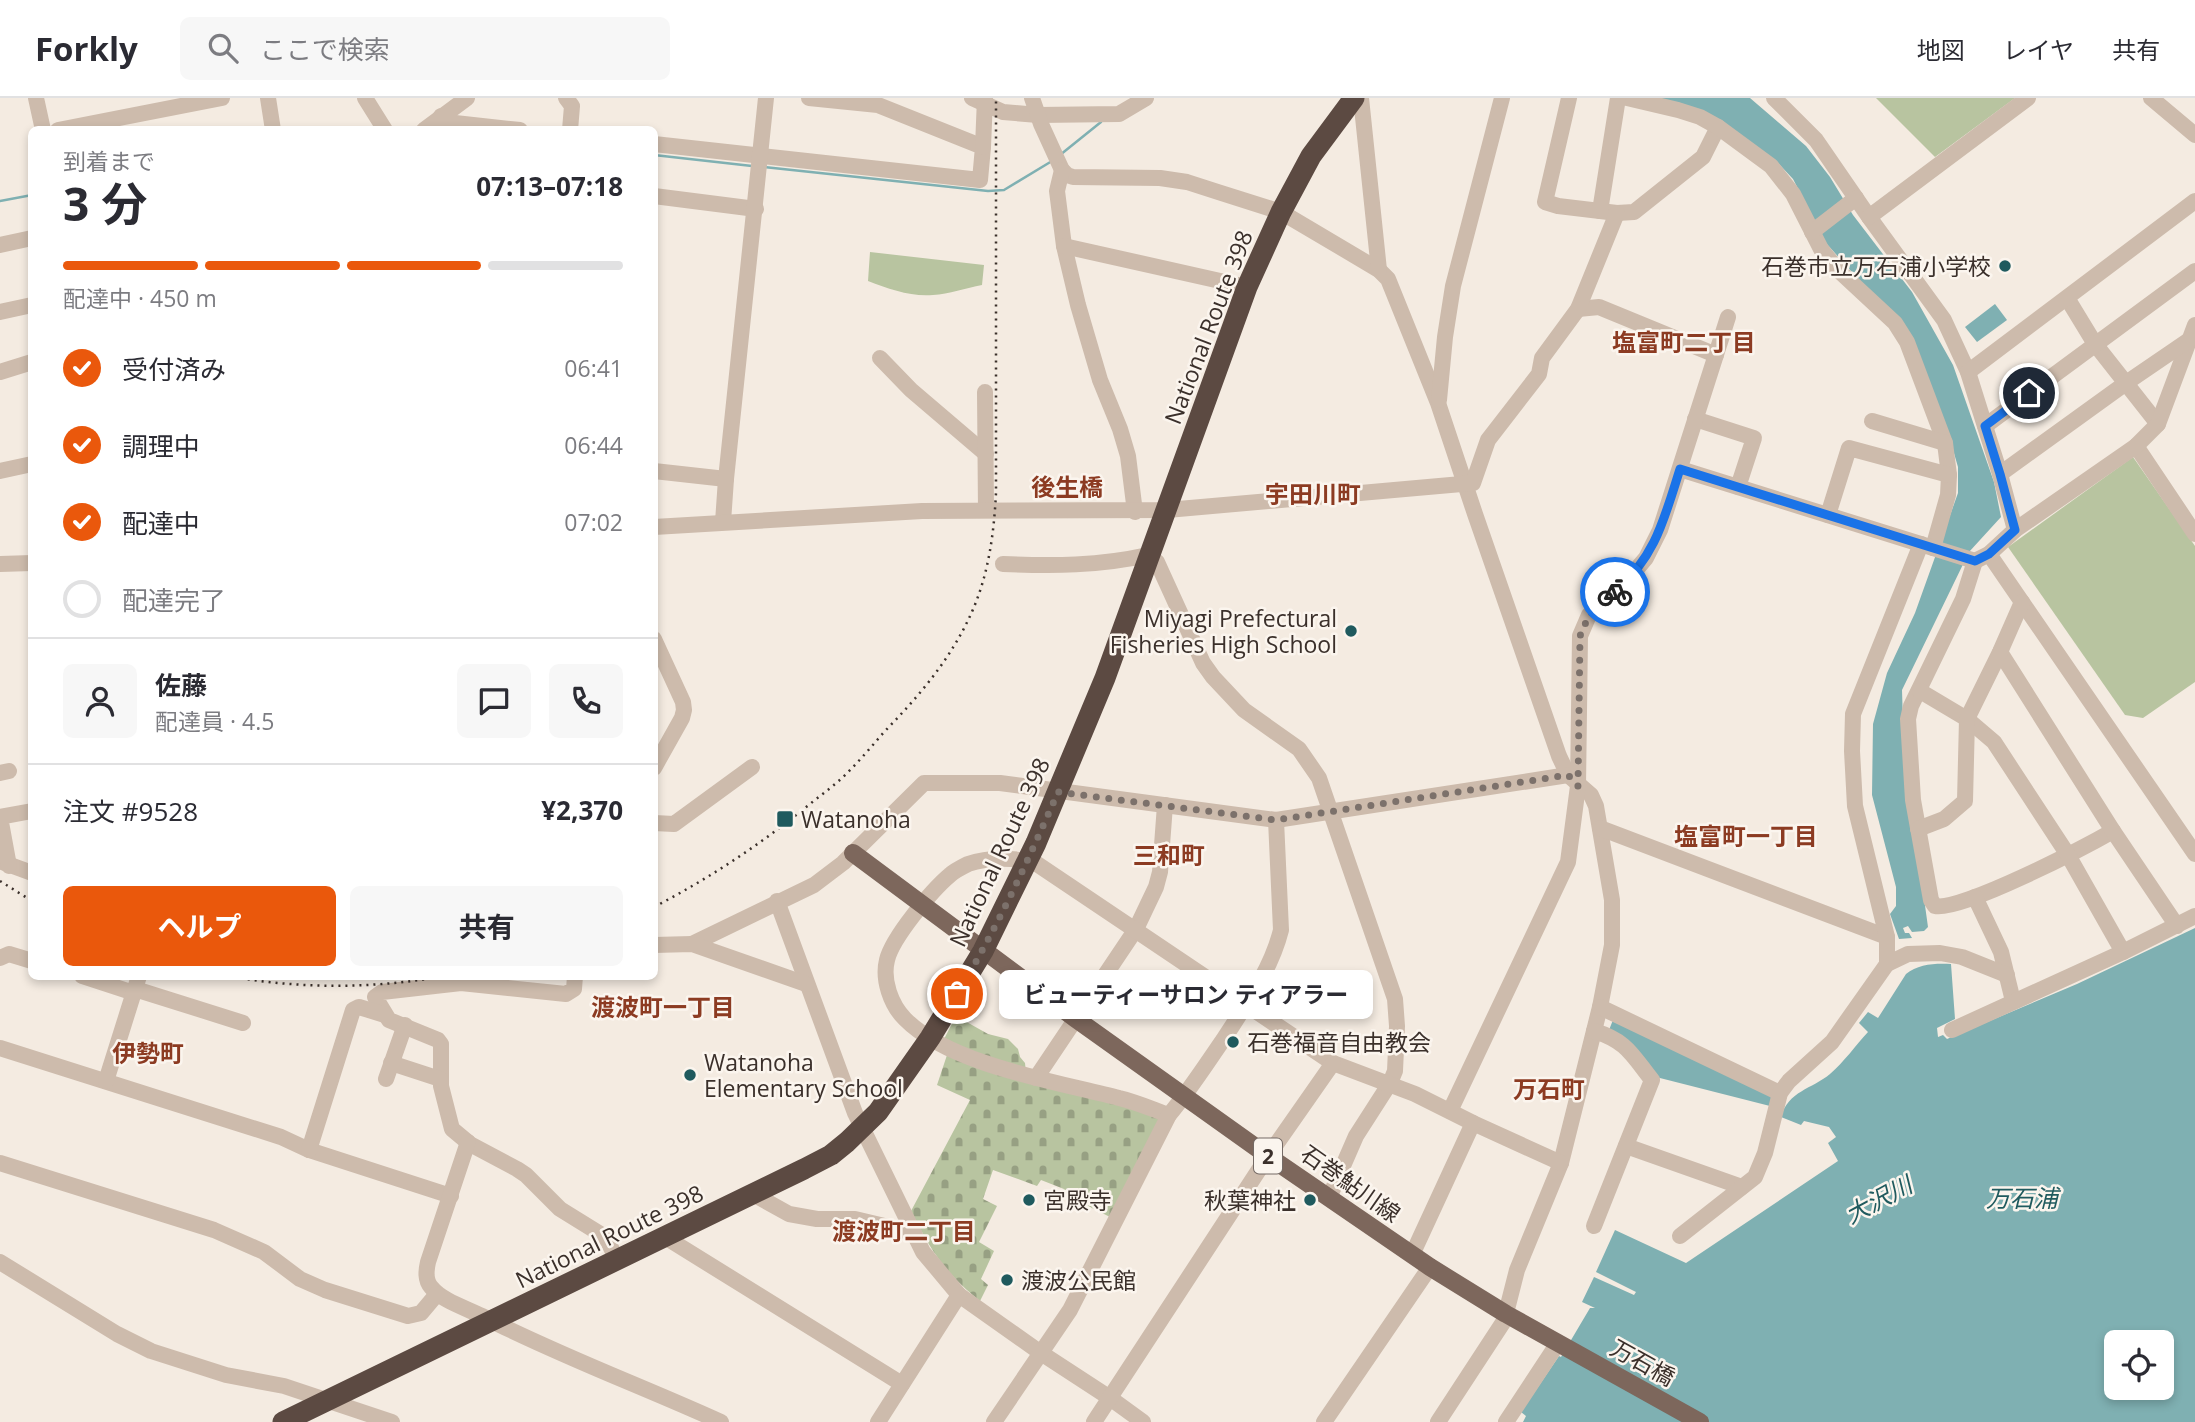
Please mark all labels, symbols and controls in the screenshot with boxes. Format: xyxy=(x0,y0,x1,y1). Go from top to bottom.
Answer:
search box xyxy=(180,17,670,80)
text: Forkly xyxy=(35,26,138,71)
icon: search xyxy=(204,29,242,67)
text: ここで検索 xyxy=(260,31,390,67)
text: 地図 xyxy=(1917,33,1965,66)
text: レイヤ xyxy=(2003,33,2074,66)
text: 共有 xyxy=(2112,33,2160,66)
text: 到着まで xyxy=(63,145,155,177)
text: 07:13–07:18 xyxy=(476,168,623,204)
text: 3 分 xyxy=(63,172,147,234)
street label: National Route 398 xyxy=(1156,225,1260,429)
place label: 石巻市立万石浦小学校 xyxy=(1761,250,1991,282)
marker: 石巻市立万石浦小学校 xyxy=(1997,258,2013,274)
text: 配達中 · 450 m xyxy=(63,282,217,314)
district label: 塩富町二丁目 xyxy=(1612,325,1756,358)
icon: check xyxy=(63,349,101,387)
text: 受付済み xyxy=(122,351,226,387)
text: 06:41 xyxy=(564,352,623,384)
pin xyxy=(1999,363,2059,423)
icon: home xyxy=(2010,374,2048,412)
icon: check xyxy=(63,426,101,464)
text: 調理中 xyxy=(122,428,200,464)
text: 06:44 xyxy=(564,429,623,461)
district label: 後生橋 xyxy=(1031,470,1103,503)
district label: 宇田川町 xyxy=(1265,477,1361,510)
icon: check xyxy=(63,503,101,541)
text: 配達中 xyxy=(122,505,200,541)
text: 07:02 xyxy=(564,506,623,538)
courier xyxy=(1580,557,1650,627)
icon: bike xyxy=(1596,573,1634,611)
text: 配達完了 xyxy=(122,582,226,618)
place label: Miyagi Prefectural Fisheries High School xyxy=(1110,602,1337,660)
marker: Miyagi Prefectural Fisheries High School xyxy=(1343,623,1359,639)
button: person xyxy=(63,664,137,738)
button: chat xyxy=(457,664,531,738)
button: phone xyxy=(549,664,623,738)
text: 佐藤 xyxy=(155,667,207,703)
text: 配達員 · 4.5 xyxy=(155,705,274,737)
street label: National Route 398 xyxy=(941,752,1057,952)
text: ¥2,370 xyxy=(541,792,623,828)
text: 注文 #9528 xyxy=(63,793,198,829)
place label: Watanoha xyxy=(801,803,911,835)
marker: Watanoha xyxy=(775,809,795,829)
district label: 塩富町一丁目 xyxy=(1674,819,1818,852)
district label: 三和町 xyxy=(1133,838,1205,871)
button: ヘルプ xyxy=(63,886,336,966)
button: 共有 xyxy=(350,886,623,966)
pin xyxy=(927,964,987,1024)
callout: ビューティーサロン ティアラー xyxy=(999,970,1374,1018)
icon: bag xyxy=(938,975,976,1013)
text: ビューティーサロン ティアラー xyxy=(1024,978,1348,1010)
district label: 渡波町一丁目 xyxy=(591,990,735,1023)
place label: 石巻福音自由教会 xyxy=(1247,1026,1431,1058)
marker: 石巻福音自由教会 xyxy=(1225,1034,1241,1050)
district label: 伊勢町 xyxy=(112,1036,184,1069)
place label: Watanoha Elementary School xyxy=(704,1046,903,1104)
marker: Watanoha Elementary School xyxy=(682,1067,698,1083)
district label: 万石町 xyxy=(1513,1072,1585,1105)
street label: 石巻鮎川線 xyxy=(1295,1137,1407,1229)
road number: 2 xyxy=(1254,1138,1282,1174)
water label: 大沢川 xyxy=(1838,1166,1920,1230)
street label: National Route 398 xyxy=(510,1177,708,1295)
water label: 万石浦 xyxy=(1986,1181,2062,1214)
place label: 宮殿寺 xyxy=(1043,1184,1112,1216)
place label: 秋葉神社 xyxy=(1204,1184,1296,1216)
marker: 宮殿寺 xyxy=(1021,1192,1037,1208)
marker: 秋葉神社 xyxy=(1302,1192,1318,1208)
district label: 渡波町二丁目 xyxy=(832,1214,976,1247)
place label: 渡波公民館 xyxy=(1021,1264,1136,1296)
marker: 渡波公民館 xyxy=(999,1272,1015,1288)
map controls xyxy=(2104,1330,2174,1400)
button: locate xyxy=(2104,1330,2174,1400)
street label: 万石橋 xyxy=(1605,1331,1681,1393)

